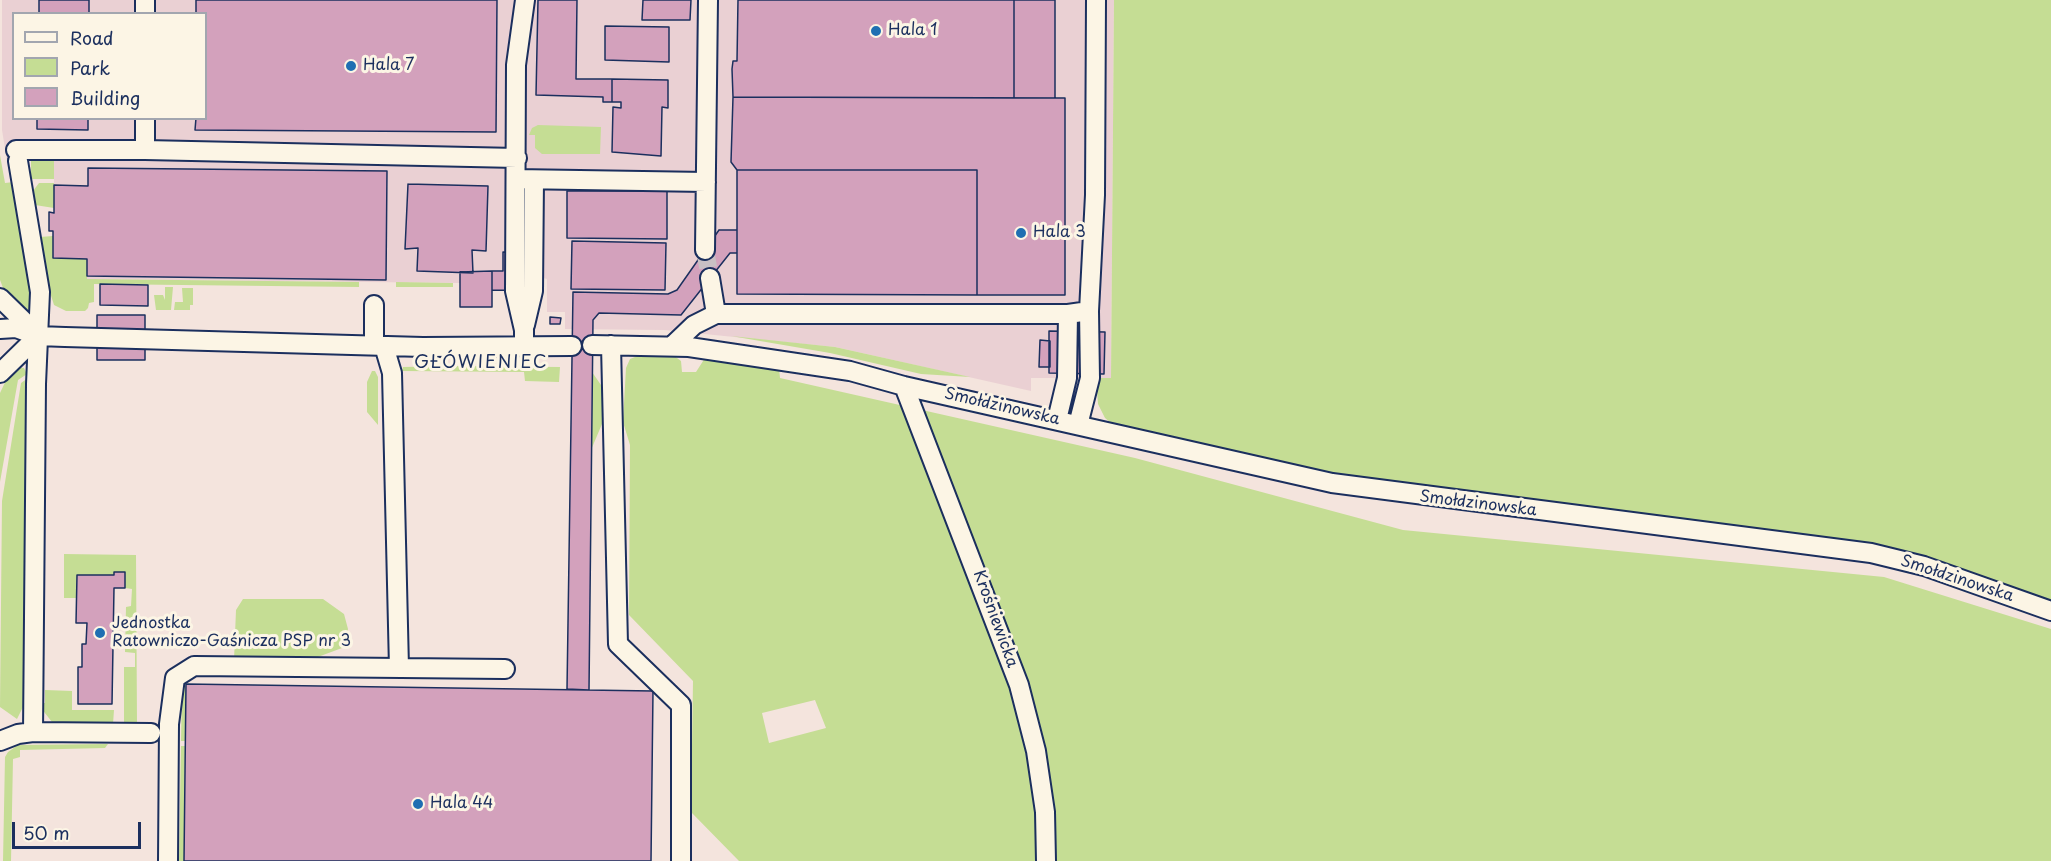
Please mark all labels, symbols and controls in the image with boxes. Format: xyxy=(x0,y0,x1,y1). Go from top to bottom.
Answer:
legend xyxy=(12,12,207,120)
place label: Hala 1 xyxy=(888,21,937,41)
text: Road xyxy=(70,24,114,51)
marker: Hala 1 xyxy=(869,24,883,38)
text: Park xyxy=(70,54,110,81)
place label: Hala 7 xyxy=(363,56,414,76)
marker: Hala 7 xyxy=(344,59,358,73)
text: Building xyxy=(70,84,140,111)
place label: Hala 3 xyxy=(1033,223,1086,243)
marker: Hala 3 xyxy=(1014,226,1028,240)
district label: GŁÓWIENIEC xyxy=(414,352,548,374)
street label: Smołdzinowska xyxy=(942,384,1062,430)
street label: Smołdzinowska xyxy=(1418,487,1538,521)
street label: Smołdzinowska xyxy=(1898,552,2016,606)
street label: Krośniewicka xyxy=(968,568,1022,670)
place label: Jednostka Ratowniczo-Gaśnicza PSP nr 3 xyxy=(112,614,351,652)
marker: Jednostka Ratowniczo-Gaśnicza PSP nr 3 xyxy=(93,626,107,640)
place label: Hala 44 xyxy=(430,794,493,814)
marker: Hala 44 xyxy=(411,797,425,811)
scale bar xyxy=(15,810,144,848)
text: 50 m xyxy=(23,819,70,846)

